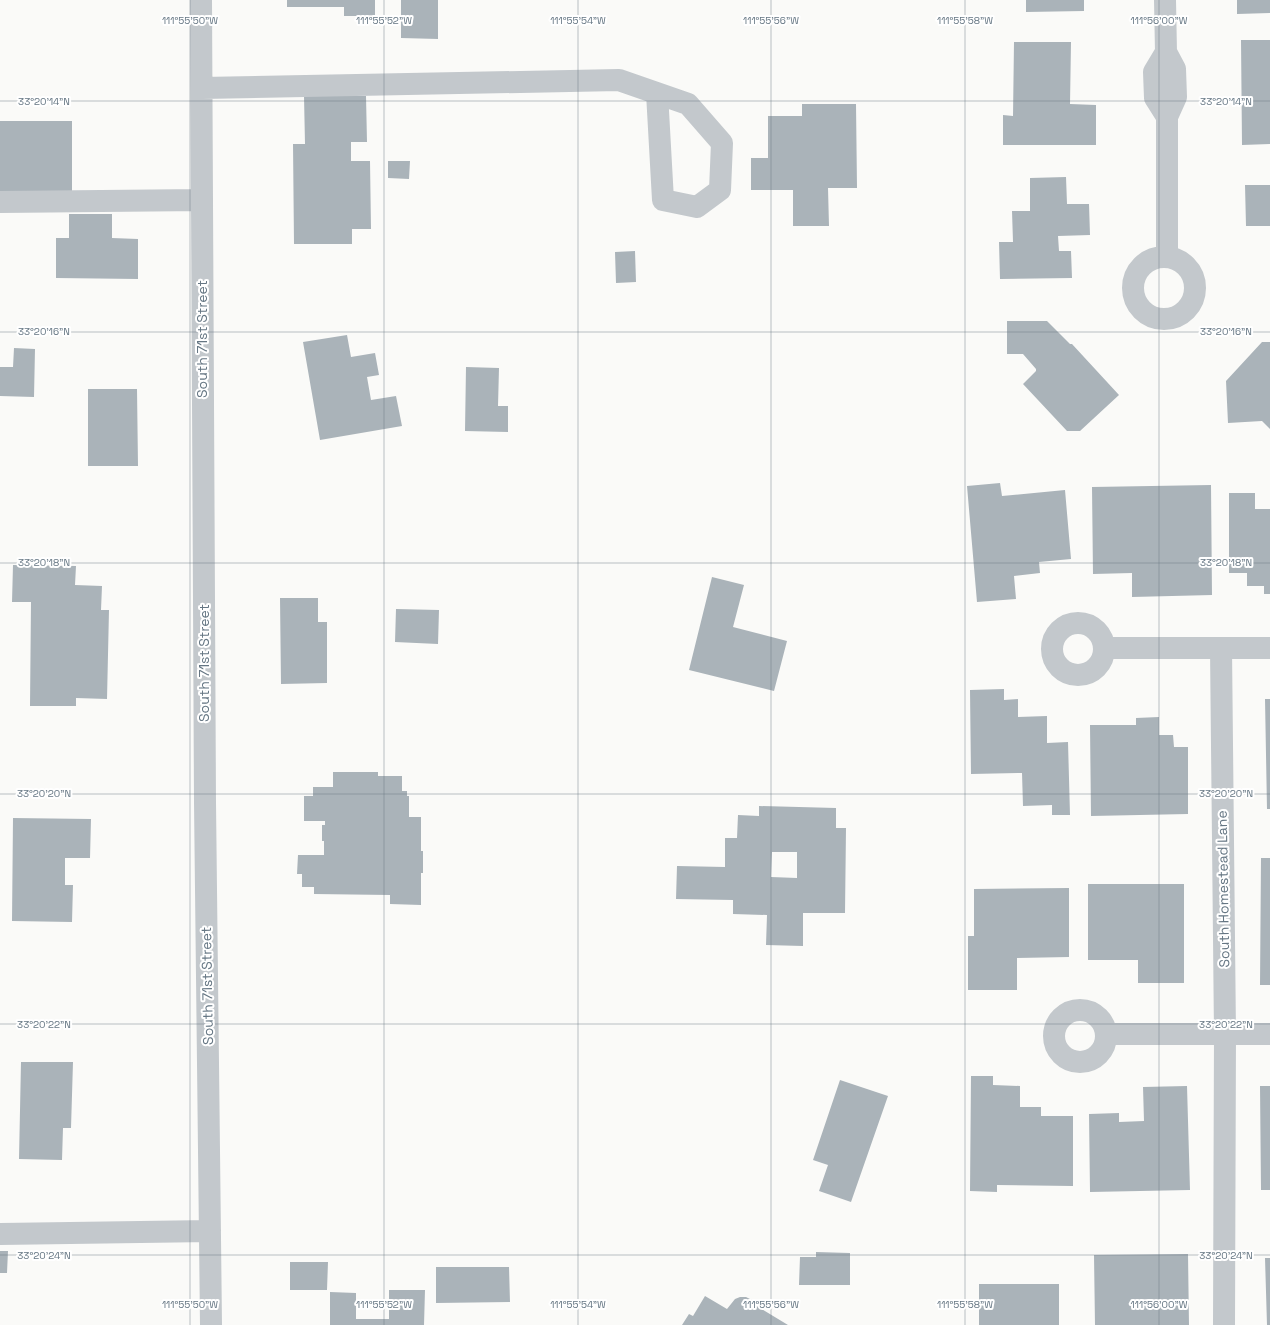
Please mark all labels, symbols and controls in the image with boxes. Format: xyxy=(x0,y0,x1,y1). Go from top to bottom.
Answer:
text: 111°55'50"W xyxy=(162,14,218,27)
text: 111°55'52"W xyxy=(356,14,412,27)
text: 111°55'54"W xyxy=(550,14,606,27)
text: 111°55'56"W xyxy=(743,14,799,27)
text: 111°55'58"W xyxy=(937,14,993,27)
text: 111°56'00"W xyxy=(1131,14,1188,27)
text: 33°20'14"N xyxy=(18,95,70,108)
text: 33°20'14"N xyxy=(1200,95,1252,108)
street label: South 71st Street xyxy=(193,280,211,398)
text: 33°20'16"N xyxy=(18,325,70,338)
text: 33°20'16"N xyxy=(1200,325,1252,338)
text: 33°20'18"N xyxy=(18,556,70,569)
text: 33°20'18"N xyxy=(1200,556,1252,569)
street label: South 71st Street xyxy=(195,604,213,722)
text: 33°20'20"N xyxy=(17,787,71,800)
text: 33°20'20"N xyxy=(1199,787,1253,800)
street label: South Homestead Lane xyxy=(1213,810,1233,968)
street label: South 71st Street xyxy=(197,927,217,1045)
text: 33°20'22"N xyxy=(17,1018,71,1031)
text: 33°20'22"N xyxy=(1199,1018,1253,1031)
text: 33°20'24"N xyxy=(17,1249,71,1262)
text: 33°20'24"N xyxy=(1199,1249,1253,1262)
text: 111°55'50"W xyxy=(162,1298,218,1311)
text: 111°55'52"W xyxy=(356,1298,412,1311)
text: 111°55'54"W xyxy=(550,1298,606,1311)
text: 111°55'56"W xyxy=(743,1298,799,1311)
text: 111°55'58"W xyxy=(937,1298,993,1311)
text: 111°56'00"W xyxy=(1131,1298,1188,1311)

